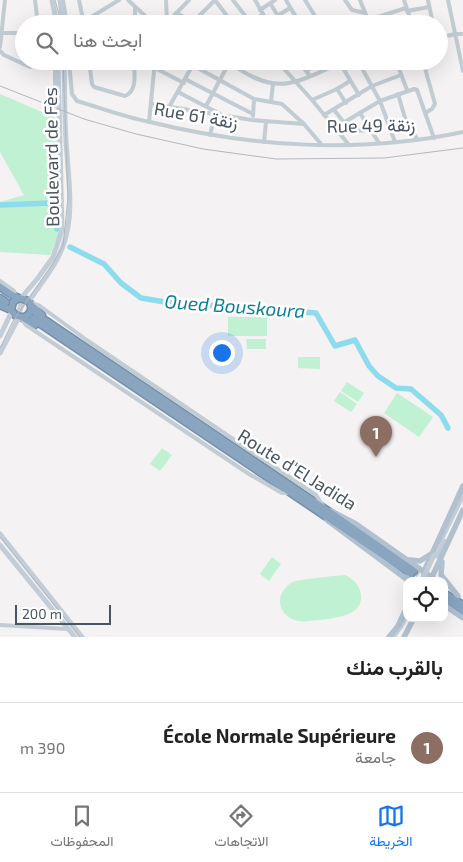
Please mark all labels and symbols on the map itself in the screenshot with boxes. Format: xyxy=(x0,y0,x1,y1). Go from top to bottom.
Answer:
street label: Boulevard de Fès xyxy=(39,87,63,227)
street label: Rue 61 زنقة xyxy=(152,97,240,134)
street label: Rue 49 زنقة xyxy=(326,113,416,138)
water label: Oued Bouskoura xyxy=(164,289,306,322)
your location xyxy=(209,340,235,366)
pin: 1 xyxy=(360,416,392,457)
street label: Route d'El Jadida xyxy=(234,424,361,514)
scale bar xyxy=(15,602,111,625)

